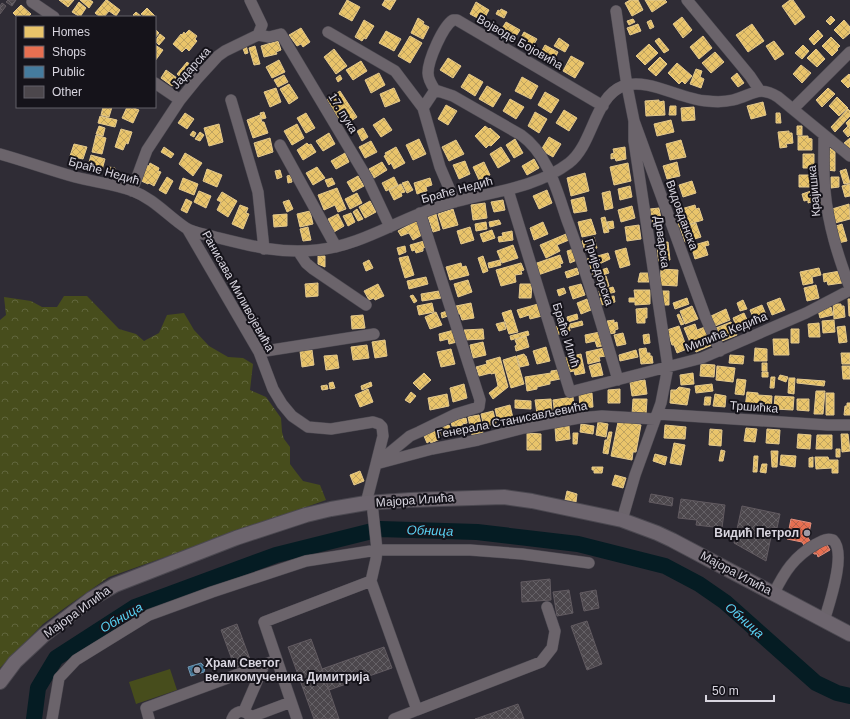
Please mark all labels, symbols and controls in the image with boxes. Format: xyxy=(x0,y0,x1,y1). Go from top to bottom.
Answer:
street label: Војводе Бојовића xyxy=(474,12,566,73)
legend xyxy=(16,16,156,108)
text: Homes xyxy=(52,25,90,39)
street label: Јадарска xyxy=(169,44,214,92)
text: Shops xyxy=(52,45,86,59)
text: Public xyxy=(52,65,85,79)
text: Other xyxy=(52,85,82,99)
street label: 17. пука xyxy=(325,90,361,136)
street label: Браће Недић xyxy=(67,154,141,188)
street label: Крајишка xyxy=(805,164,823,217)
street label: Браће Недић xyxy=(420,174,494,206)
street label: Видовданска xyxy=(663,178,701,252)
street label: Дрварска xyxy=(651,215,673,269)
street label: Ранисава Миливојевића xyxy=(199,228,277,354)
street label: Приједорска xyxy=(582,237,617,308)
street label: Браће Илић xyxy=(550,301,582,369)
street label: Милића Кедића xyxy=(683,309,770,355)
street label: Генерала Станисављевића xyxy=(436,398,589,441)
street label: Тршићка xyxy=(729,398,779,416)
street label: Мајора Илића xyxy=(375,490,455,510)
water label: Обница xyxy=(406,522,454,539)
place label: Видић Петрол xyxy=(714,526,799,540)
marker: Видић Петрол xyxy=(802,528,812,538)
street label: Мајора Илића xyxy=(698,548,774,598)
street label: Мајора Илића xyxy=(41,583,113,641)
water label: Обница xyxy=(97,599,145,636)
water label: Обница xyxy=(722,599,767,641)
place label: Храм Светог великомученика Димитрија xyxy=(205,656,370,684)
marker: Храм Светог великомученика Димитрија xyxy=(192,665,202,675)
scale bar xyxy=(706,677,774,703)
text: 50 m xyxy=(712,684,739,698)

